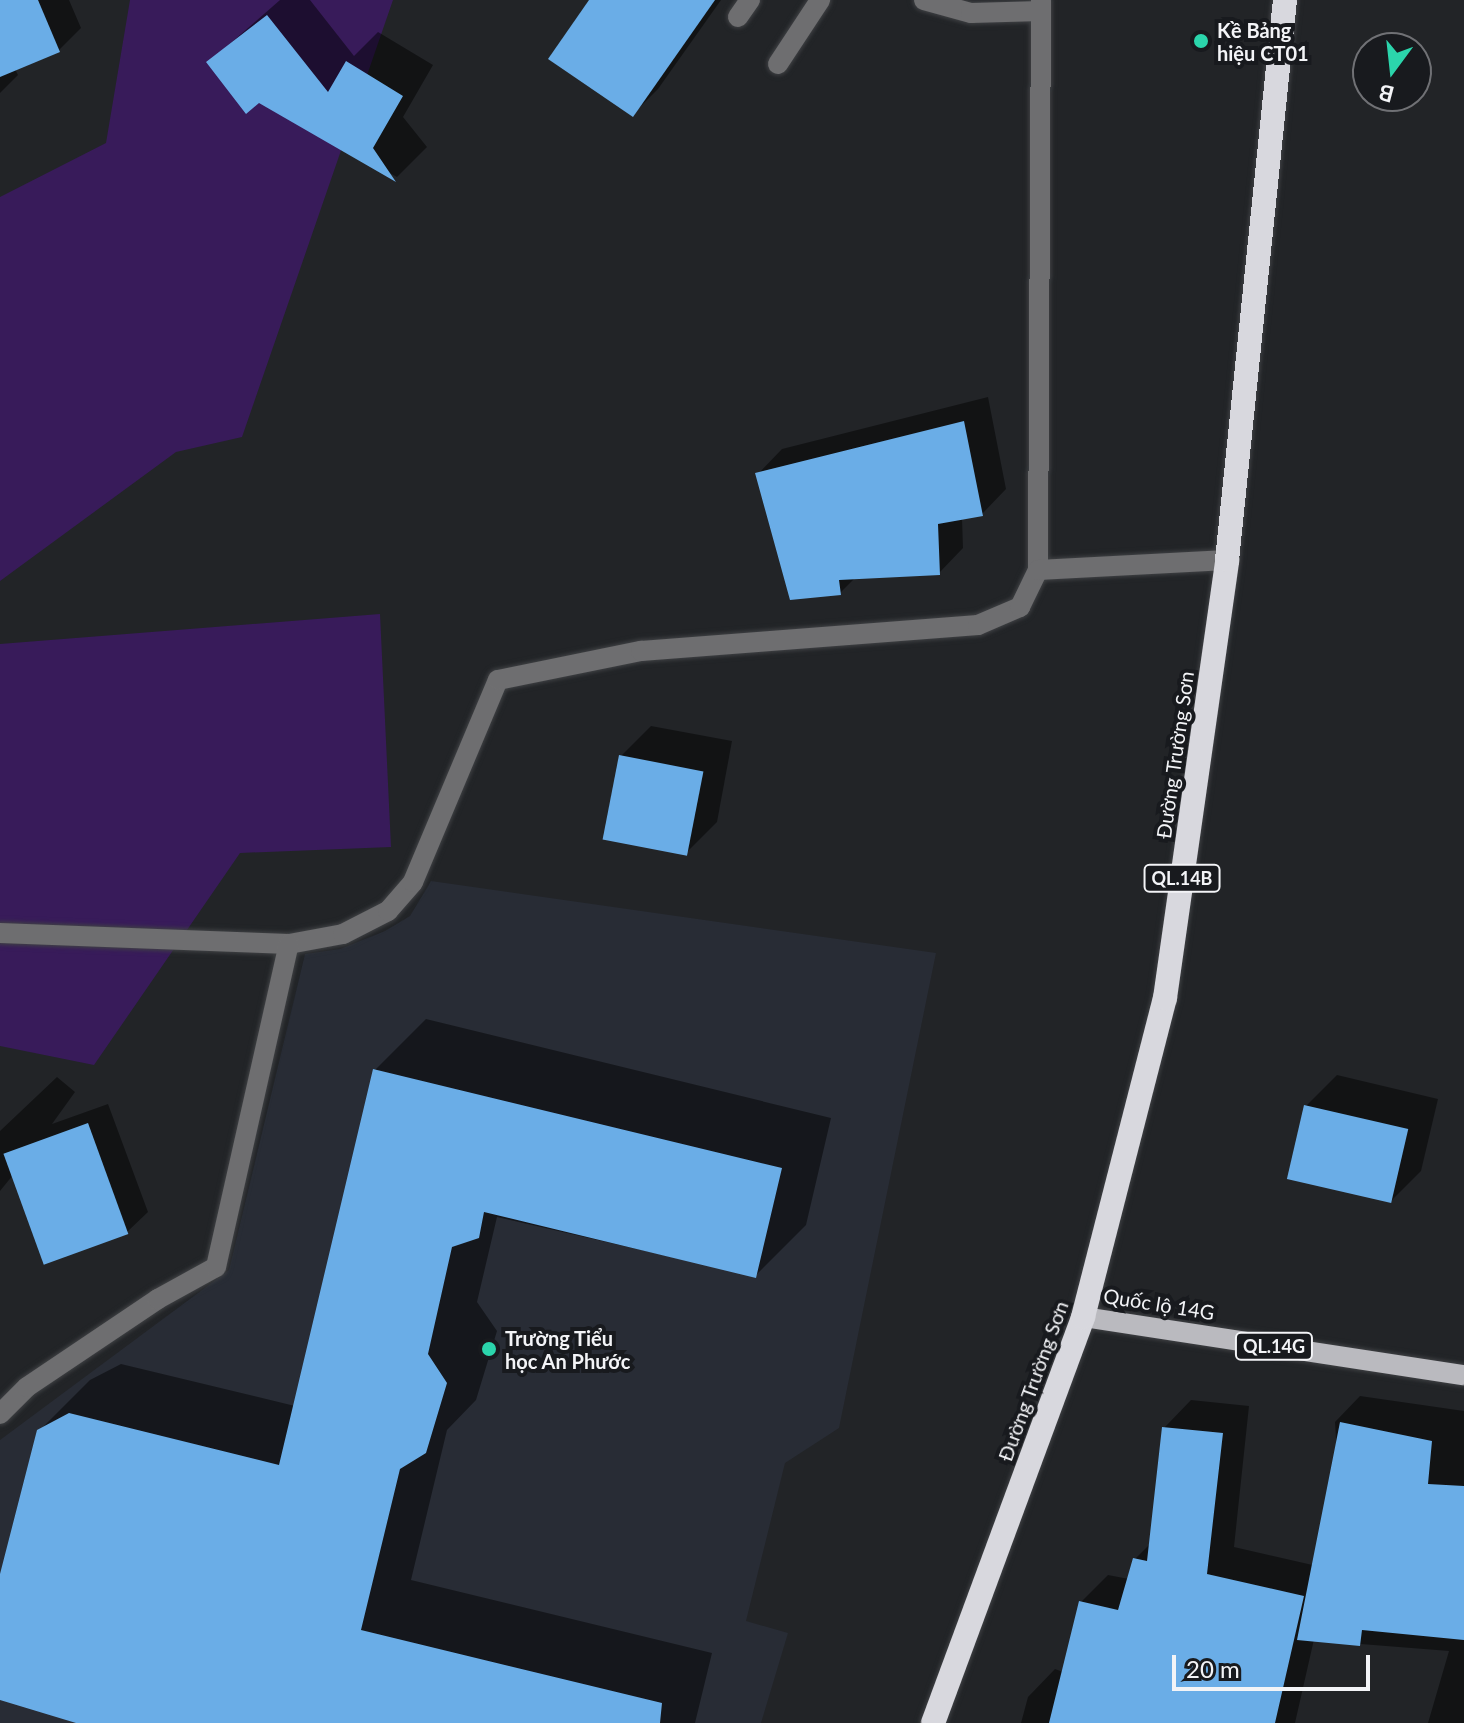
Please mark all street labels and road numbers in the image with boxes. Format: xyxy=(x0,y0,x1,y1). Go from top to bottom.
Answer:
street label: Đường Trường Sơn xyxy=(1151,670,1199,840)
road number: QL.14B xyxy=(1142,864,1222,892)
street label: Quốc lộ 14G xyxy=(1102,1283,1216,1325)
street label: Đường Trường Sơn xyxy=(993,1297,1073,1465)
road number: QL.14G xyxy=(1234,1332,1314,1360)

